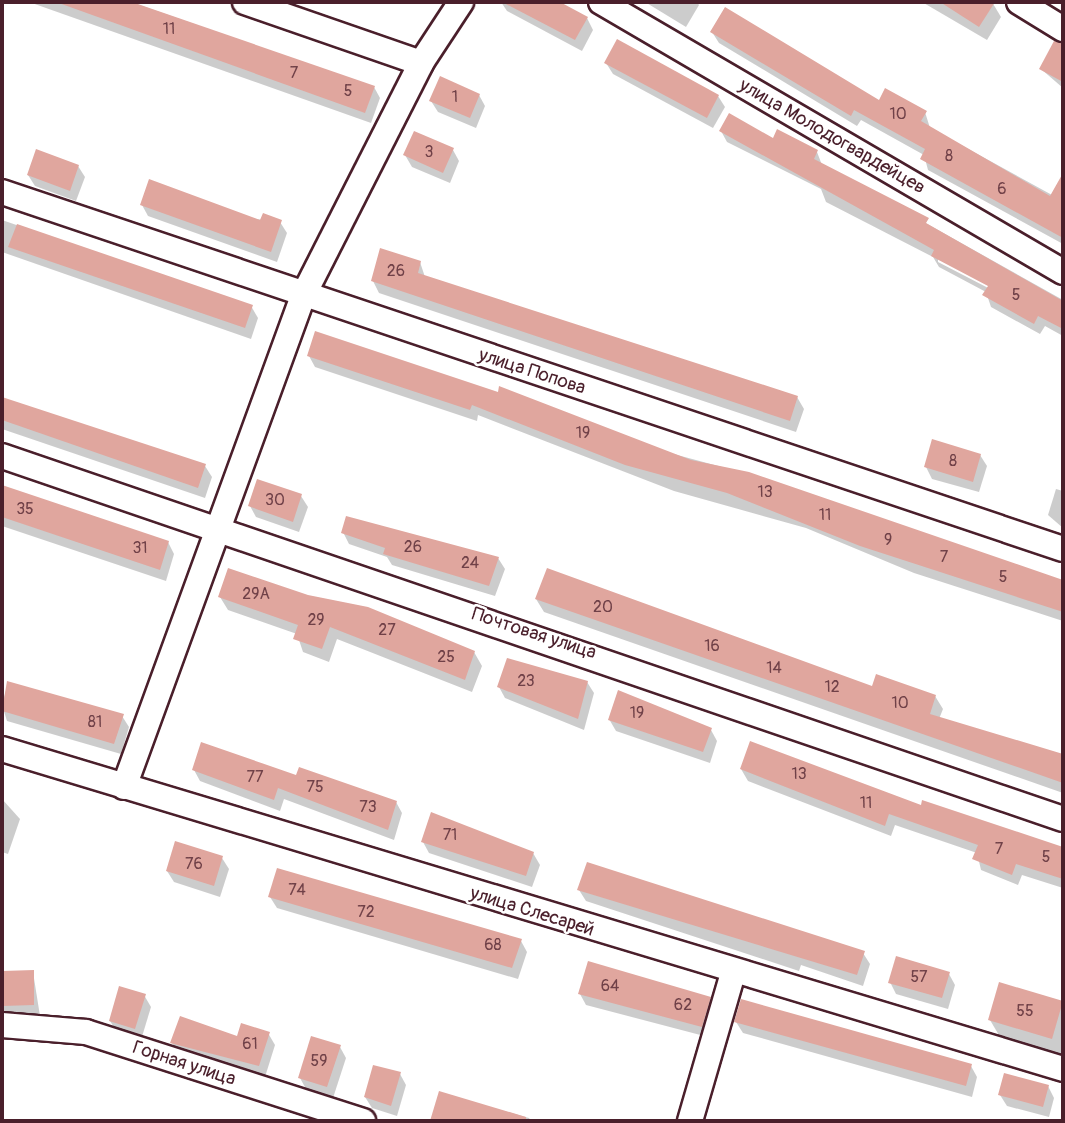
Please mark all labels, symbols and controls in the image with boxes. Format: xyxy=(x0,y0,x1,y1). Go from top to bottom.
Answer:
house number: 11 xyxy=(163,19,175,39)
house number: 7 xyxy=(290,63,298,83)
street label: улица Молодогвардейцев xyxy=(735,74,929,200)
house number: 5 xyxy=(344,81,352,101)
house number: 1 xyxy=(452,87,458,107)
house number: 10 xyxy=(889,104,907,124)
house number: 3 xyxy=(425,142,433,162)
house number: 8 xyxy=(945,146,953,166)
house number: 6 xyxy=(997,179,1007,199)
house number: 26 xyxy=(387,261,405,281)
house number: 5 xyxy=(1012,285,1020,305)
street label: улица Попова xyxy=(476,344,588,400)
house number: 19 xyxy=(576,423,590,443)
house number: 8 xyxy=(949,451,957,471)
house number: 13 xyxy=(757,482,773,502)
house number: 30 xyxy=(265,490,285,510)
house number: 35 xyxy=(16,499,34,519)
house number: 11 xyxy=(819,505,831,525)
house number: 9 xyxy=(884,530,892,550)
house number: 26 xyxy=(404,537,422,557)
house number: 31 xyxy=(132,538,148,558)
house number: 7 xyxy=(940,547,948,567)
house number: 24 xyxy=(461,553,479,573)
house number: 5 xyxy=(999,567,1007,587)
house number: 29А xyxy=(242,584,270,604)
house number: 20 xyxy=(593,597,613,617)
street label: Почтовая улица xyxy=(469,603,599,665)
house number: 29 xyxy=(307,610,325,630)
house number: 27 xyxy=(378,620,396,640)
house number: 16 xyxy=(704,636,720,656)
house number: 25 xyxy=(437,647,455,667)
house number: 14 xyxy=(766,658,782,678)
house number: 23 xyxy=(517,671,535,691)
house number: 12 xyxy=(824,677,840,697)
house number: 10 xyxy=(891,693,909,713)
house number: 19 xyxy=(630,703,644,723)
house number: 81 xyxy=(88,712,102,732)
house number: 13 xyxy=(791,764,807,784)
house number: 77 xyxy=(247,767,263,787)
house number: 75 xyxy=(306,777,324,797)
house number: 11 xyxy=(860,793,872,813)
house number: 73 xyxy=(359,797,377,817)
house number: 71 xyxy=(443,825,457,845)
house number: 7 xyxy=(995,839,1003,859)
house number: 5 xyxy=(1042,847,1050,867)
house number: 76 xyxy=(185,854,203,874)
house number: 74 xyxy=(288,880,306,900)
street label: улица Слесарей xyxy=(467,882,597,942)
house number: 72 xyxy=(357,902,375,922)
house number: 68 xyxy=(484,935,502,955)
house number: 57 xyxy=(910,967,928,987)
house number: 64 xyxy=(601,976,619,996)
house number: 62 xyxy=(674,995,692,1015)
house number: 55 xyxy=(1016,1001,1034,1021)
house number: 61 xyxy=(242,1034,258,1054)
street label: Горная улица xyxy=(130,1037,238,1091)
house number: 59 xyxy=(311,1051,327,1071)

